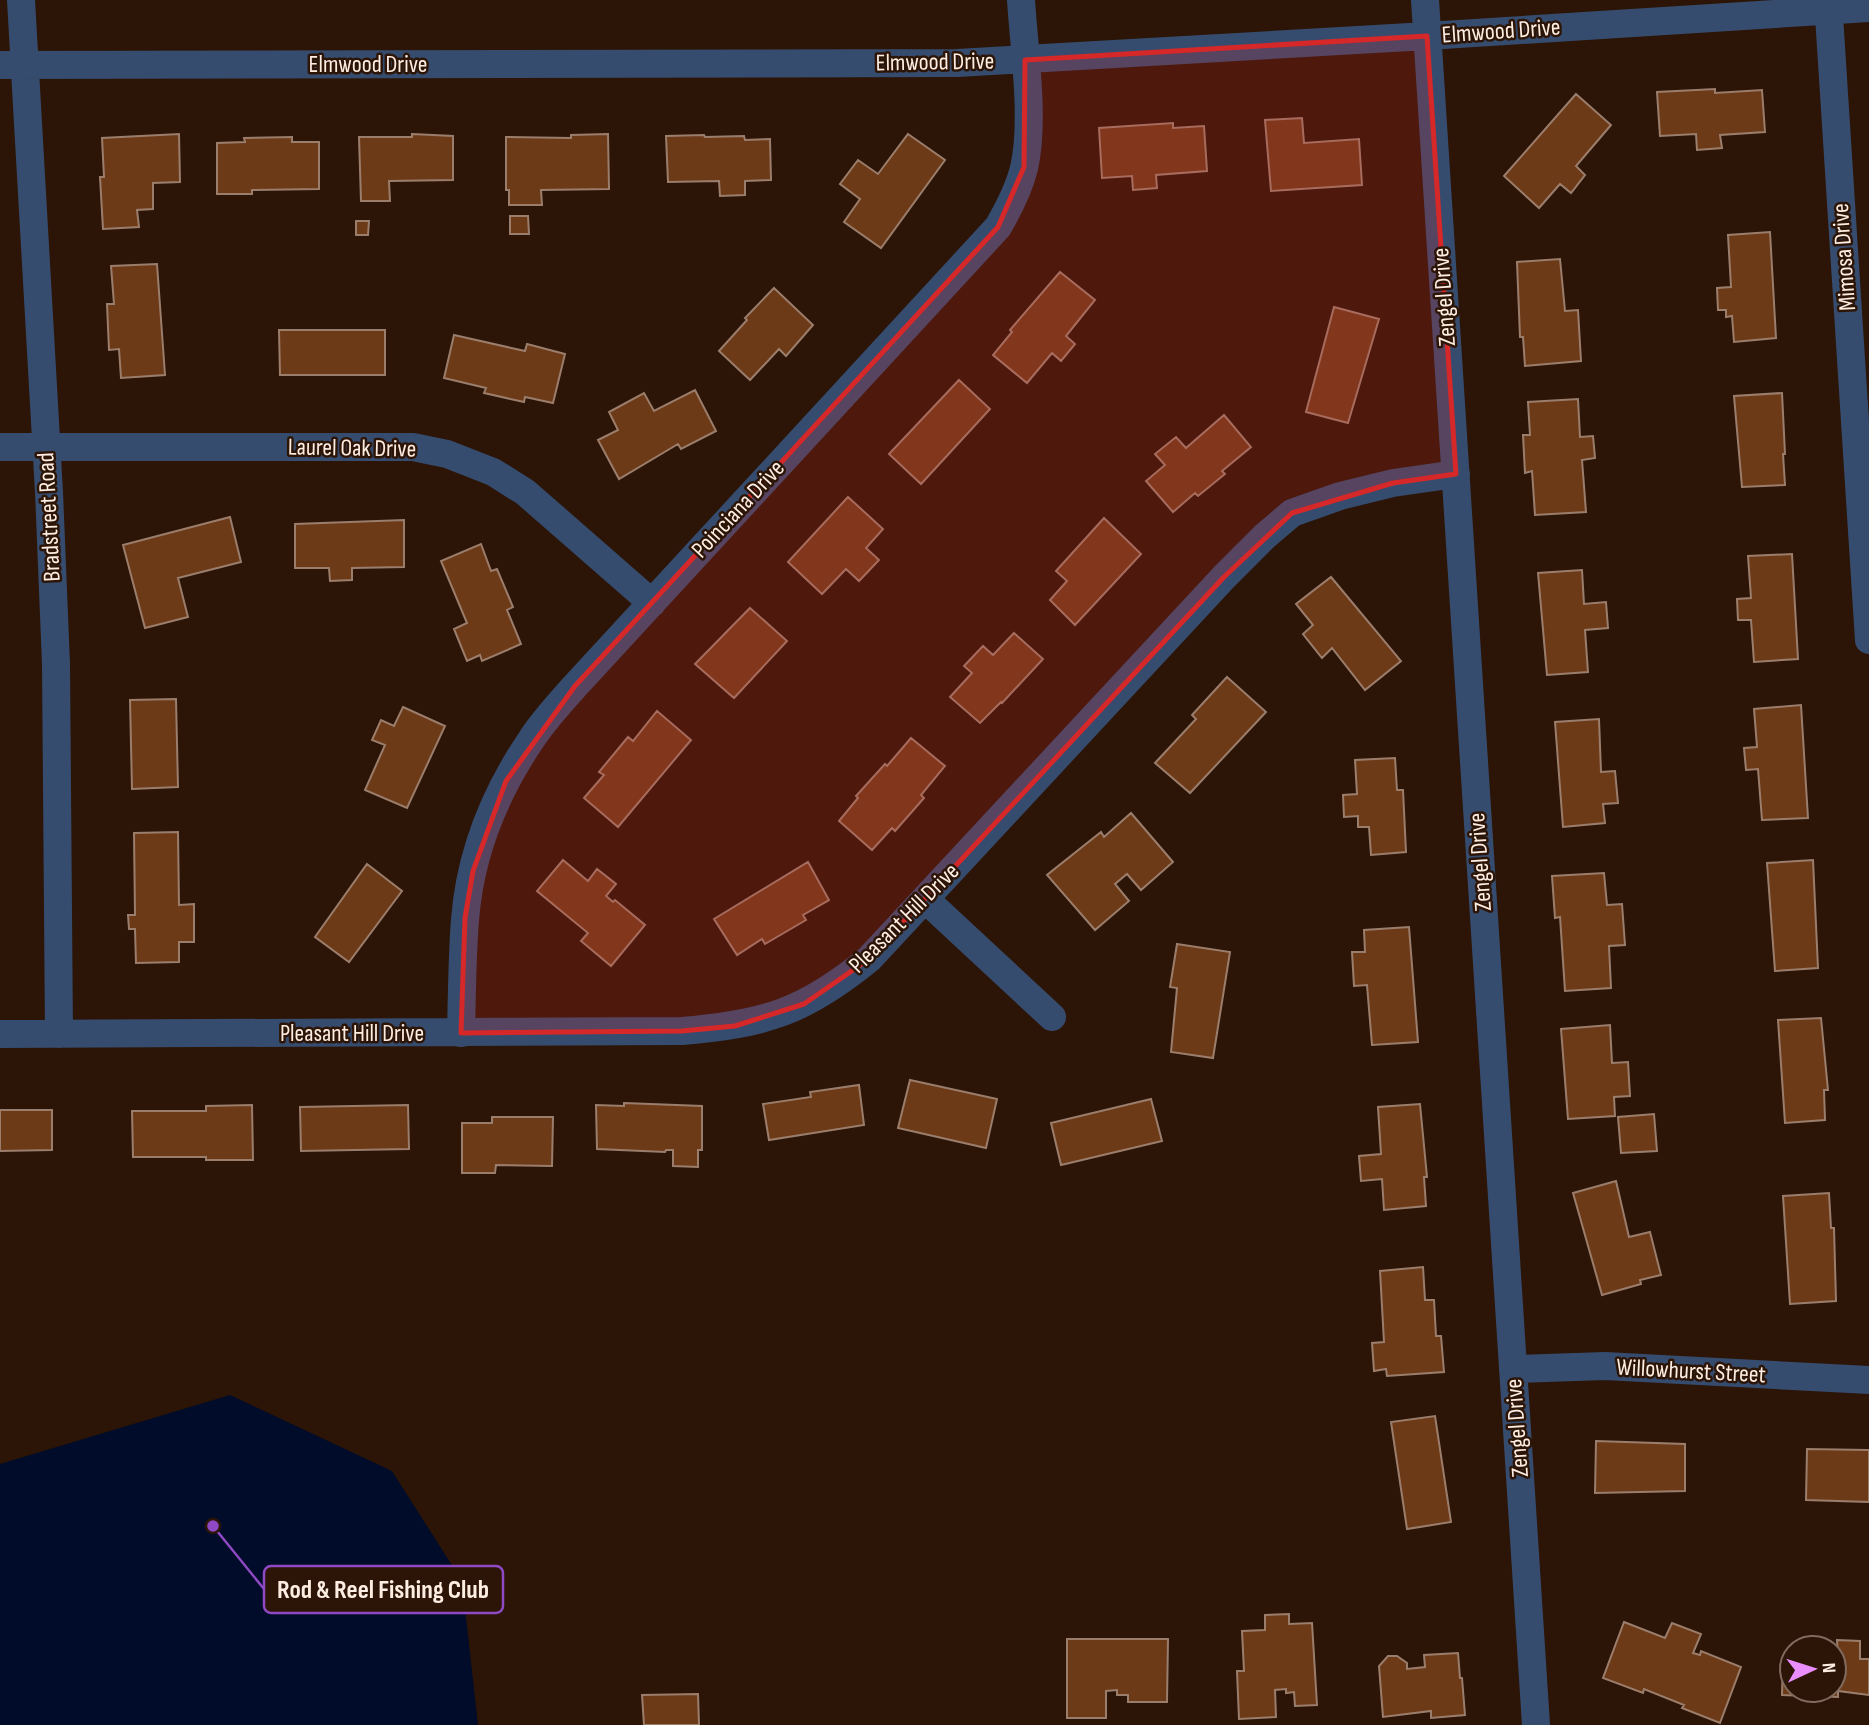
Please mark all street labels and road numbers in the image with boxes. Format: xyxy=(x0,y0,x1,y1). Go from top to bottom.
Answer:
street label: Elmwood Drive xyxy=(1441,12,1561,50)
street label: Elmwood Drive xyxy=(875,46,995,78)
street label: Elmwood Drive xyxy=(309,50,427,79)
street label: Mimosa Drive xyxy=(1826,202,1862,312)
street label: Zengel Drive xyxy=(1426,247,1462,347)
street label: Laurel Oak Drive xyxy=(288,432,416,464)
street label: Bradstreet Road xyxy=(31,452,67,582)
street label: Poinciana Drive xyxy=(685,454,791,564)
street label: Zengel Drive xyxy=(1462,812,1498,912)
street label: Pleasant Hill Drive xyxy=(843,857,965,979)
street label: Pleasant Hill Drive xyxy=(280,1019,424,1048)
street label: Willowhurst Street xyxy=(1616,1353,1766,1389)
street label: Zengel Drive xyxy=(1499,1378,1535,1478)

